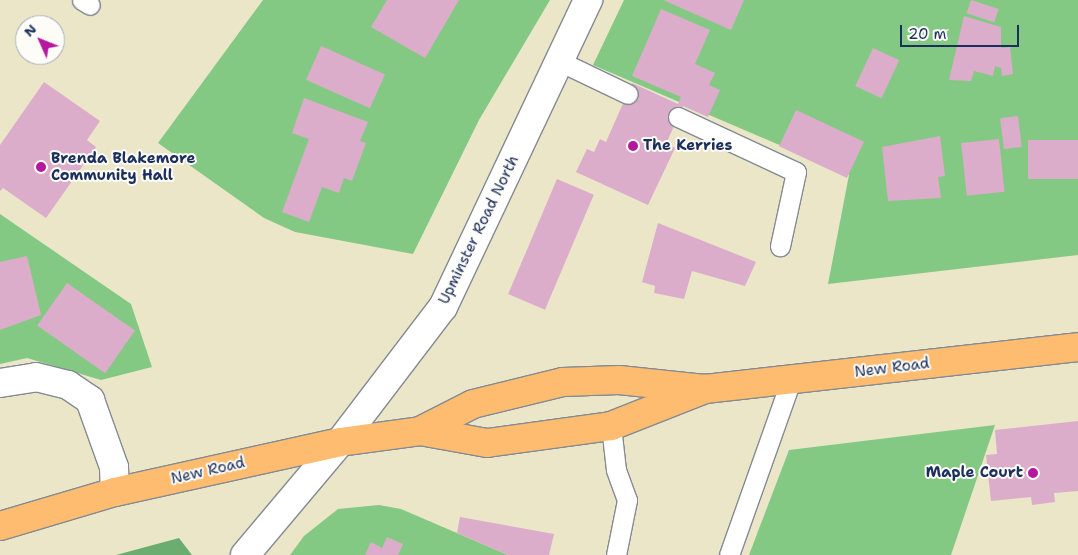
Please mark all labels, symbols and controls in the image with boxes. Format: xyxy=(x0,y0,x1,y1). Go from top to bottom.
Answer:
north arrow xyxy=(15,15,65,65)
scale bar xyxy=(903,15,1022,47)
text: N xyxy=(20,20,40,41)
text: 20 m xyxy=(908,24,947,44)
place label: The Kerries xyxy=(643,137,732,155)
marker: The Kerries xyxy=(627,140,639,152)
place label: Brenda Blakemore Community Hall xyxy=(51,149,195,184)
street label: Upminster Road North xyxy=(435,153,523,307)
marker: Brenda Blakemore Community Hall xyxy=(35,161,47,173)
street label: New Road xyxy=(854,354,930,382)
street label: New Road xyxy=(169,454,247,488)
place label: Maple Court xyxy=(926,464,1023,482)
marker: Maple Court xyxy=(1027,467,1039,479)

